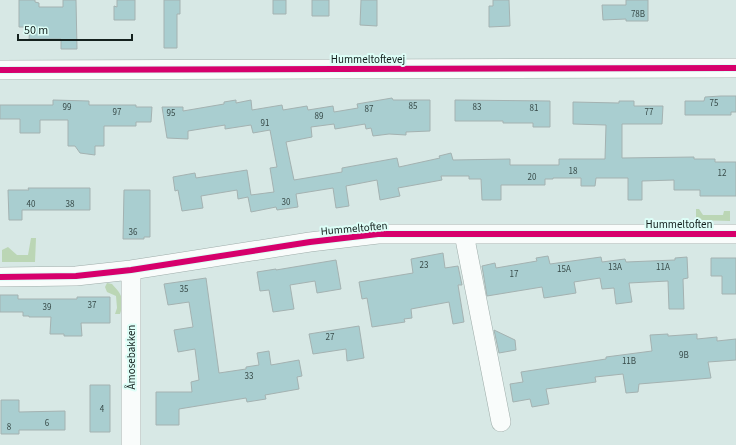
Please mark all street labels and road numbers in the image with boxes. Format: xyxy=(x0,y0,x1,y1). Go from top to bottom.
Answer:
street label: Hummeltoftevej xyxy=(331,52,405,67)
street label: Hummeltoften xyxy=(645,217,713,232)
street label: Hummeltoften xyxy=(320,218,388,239)
street label: Åmosebakken xyxy=(124,325,139,389)

